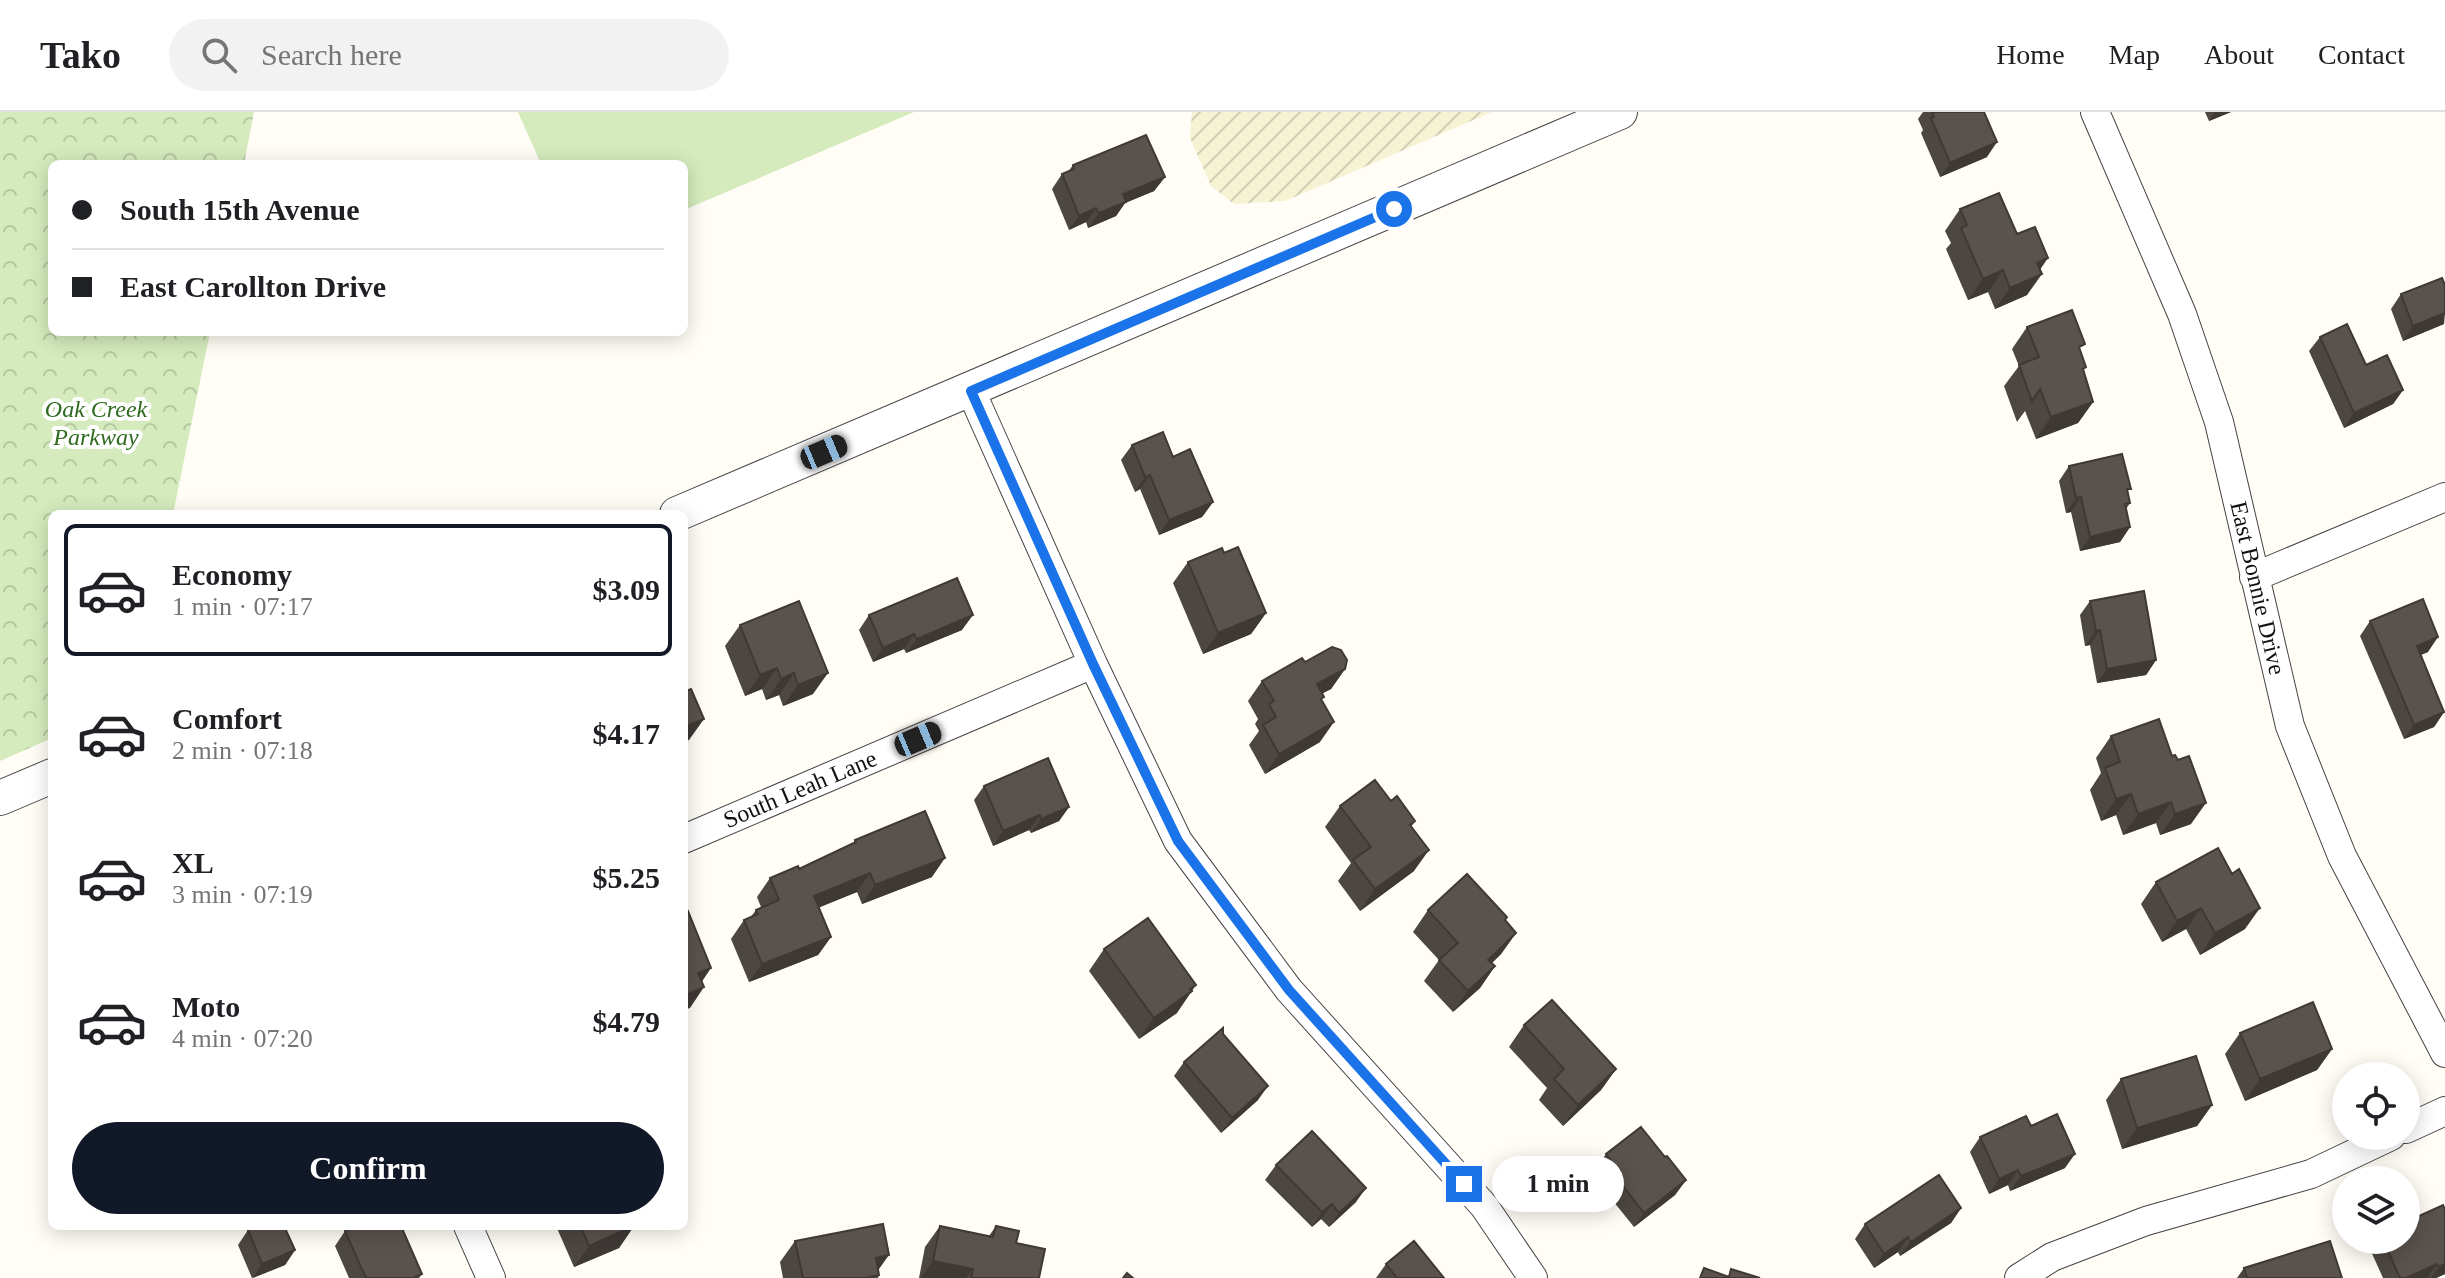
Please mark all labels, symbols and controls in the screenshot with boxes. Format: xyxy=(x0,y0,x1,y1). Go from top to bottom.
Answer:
search box xyxy=(169,19,729,91)
icon: search xyxy=(197,33,241,77)
text: Tako xyxy=(40,34,121,76)
text: Search here xyxy=(261,38,402,71)
text: Home xyxy=(1996,39,2065,70)
text: Map xyxy=(2109,39,2160,70)
text: About xyxy=(2204,39,2274,70)
text: Contact xyxy=(2318,39,2405,70)
route start xyxy=(1376,191,1412,227)
text: South 15th Avenue xyxy=(120,193,360,226)
text: East Carollton Drive xyxy=(120,270,386,303)
park label: Oak Creek Parkway xyxy=(45,396,148,450)
car xyxy=(797,432,851,472)
street label: East Bonnie Drive xyxy=(2225,499,2291,677)
icon: car xyxy=(76,554,148,626)
text: Economy xyxy=(172,558,292,591)
text: $3.09 xyxy=(593,573,660,606)
text: 1 min · 07:17 xyxy=(172,592,313,621)
icon: car xyxy=(76,698,148,770)
text: Comfort xyxy=(172,702,282,735)
text: $4.17 xyxy=(593,717,660,750)
car xyxy=(891,719,945,759)
text: 2 min · 07:18 xyxy=(172,736,313,765)
street label: South Leah Lane xyxy=(719,745,881,833)
icon: car xyxy=(76,842,148,914)
text: XL xyxy=(172,846,214,879)
text: $5.25 xyxy=(593,861,660,894)
text: 3 min · 07:19 xyxy=(172,880,313,909)
icon: car xyxy=(76,986,148,1058)
text: Moto xyxy=(172,990,240,1023)
text: $4.79 xyxy=(593,1005,660,1038)
text: 4 min · 07:20 xyxy=(172,1024,313,1053)
map controls xyxy=(2332,1062,2420,1254)
button: locate xyxy=(2332,1062,2420,1150)
button: Confirm xyxy=(72,1122,664,1214)
callout: 1 min xyxy=(1492,1156,1624,1212)
route end xyxy=(1446,1166,1482,1202)
button: layers xyxy=(2332,1166,2420,1254)
text: 1 min xyxy=(1527,1169,1589,1198)

